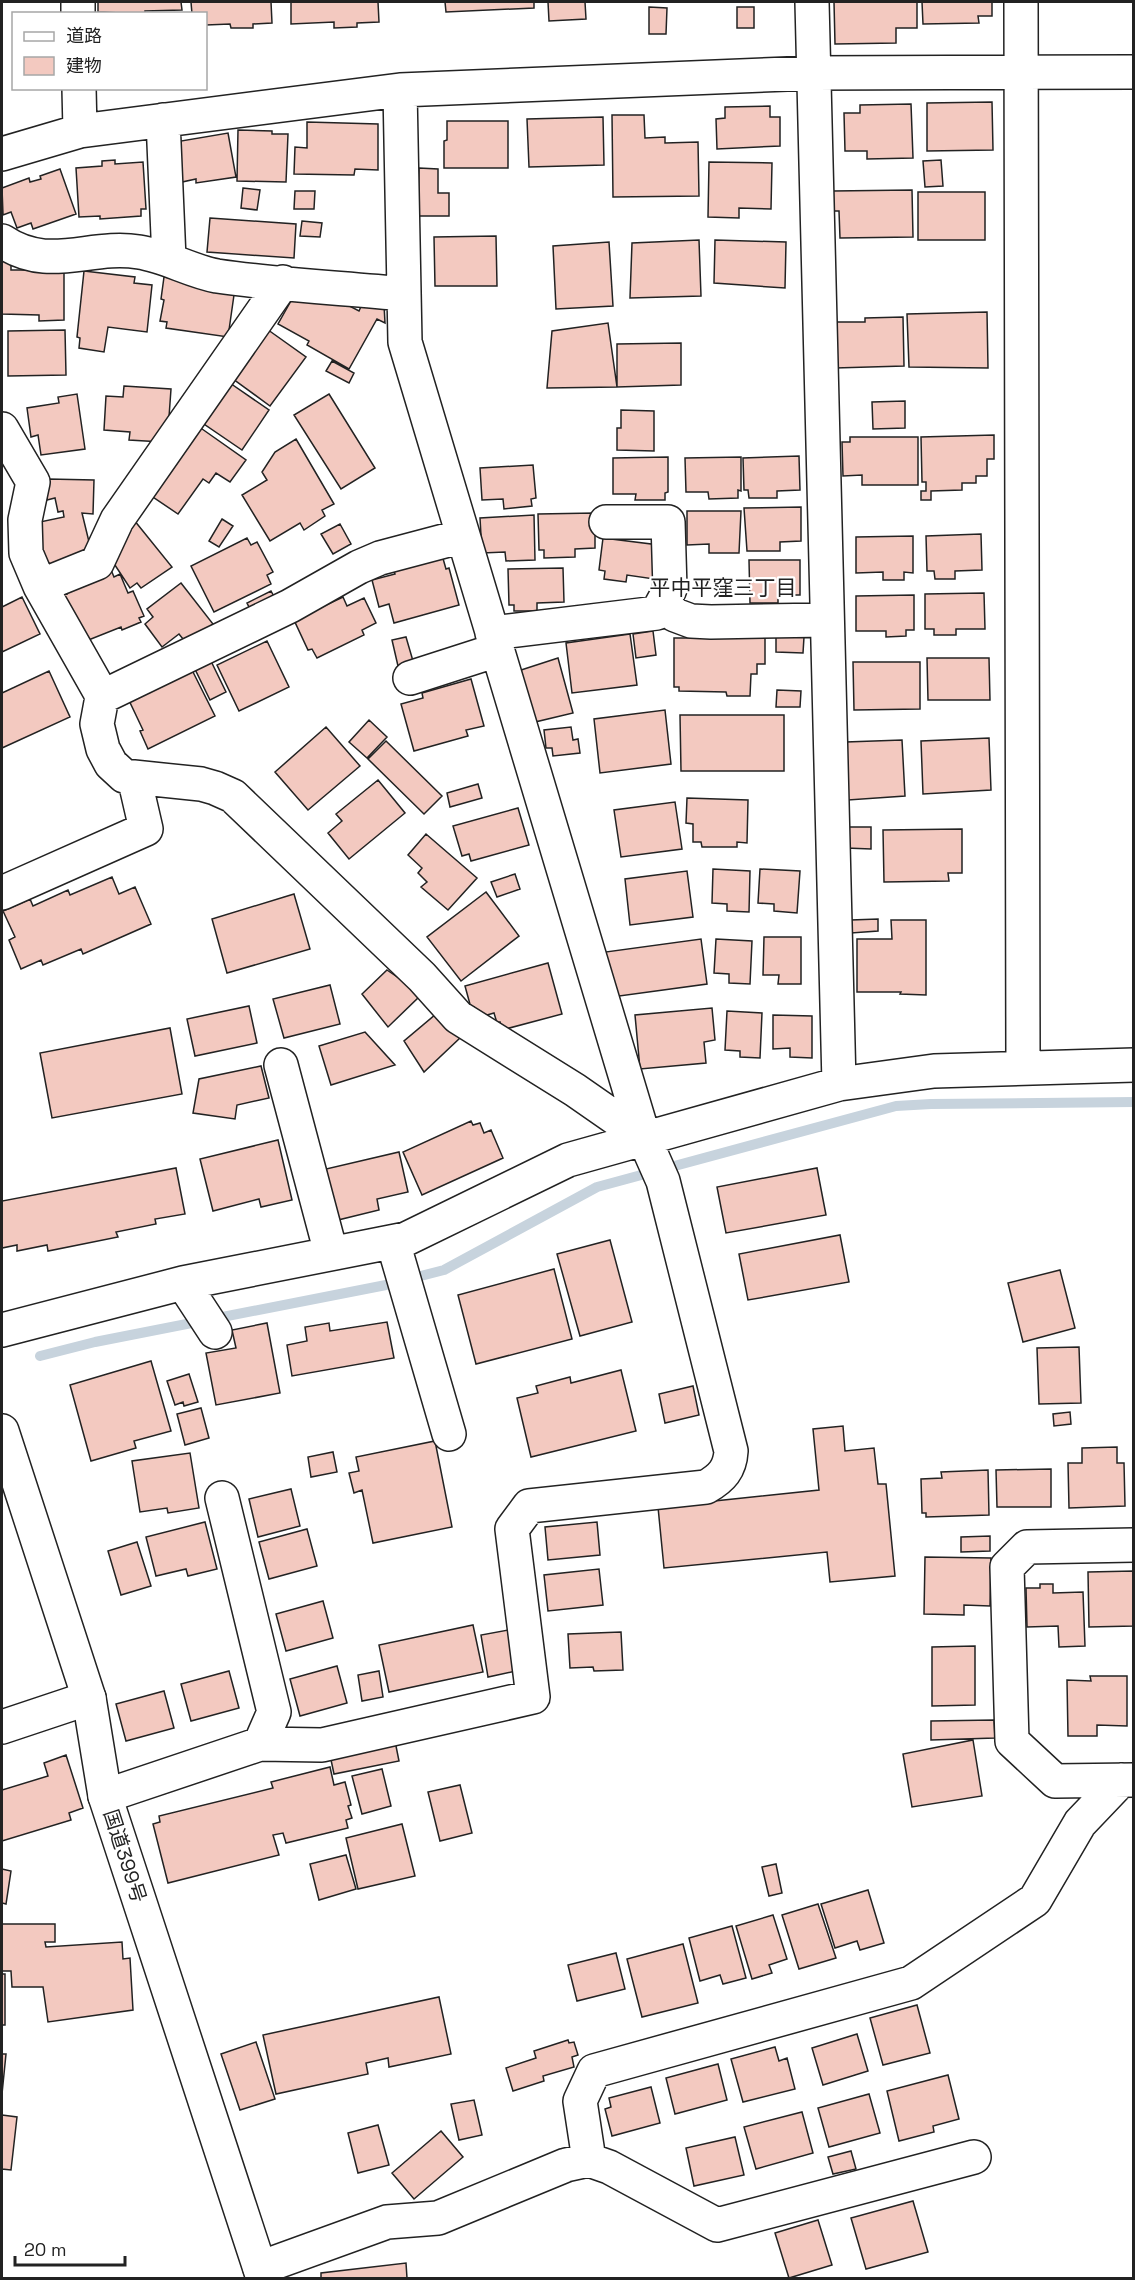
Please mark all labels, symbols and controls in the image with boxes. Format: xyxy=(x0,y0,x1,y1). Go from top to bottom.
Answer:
legend xyxy=(12,12,207,90)
text: 道路 xyxy=(66,24,102,47)
text: 建物 xyxy=(66,54,102,77)
district label: 平中平窪三丁目 xyxy=(650,574,797,601)
street label: 国道399号 xyxy=(98,1806,152,1906)
scale bar xyxy=(15,2229,124,2267)
text: 20 m xyxy=(24,2238,67,2261)

